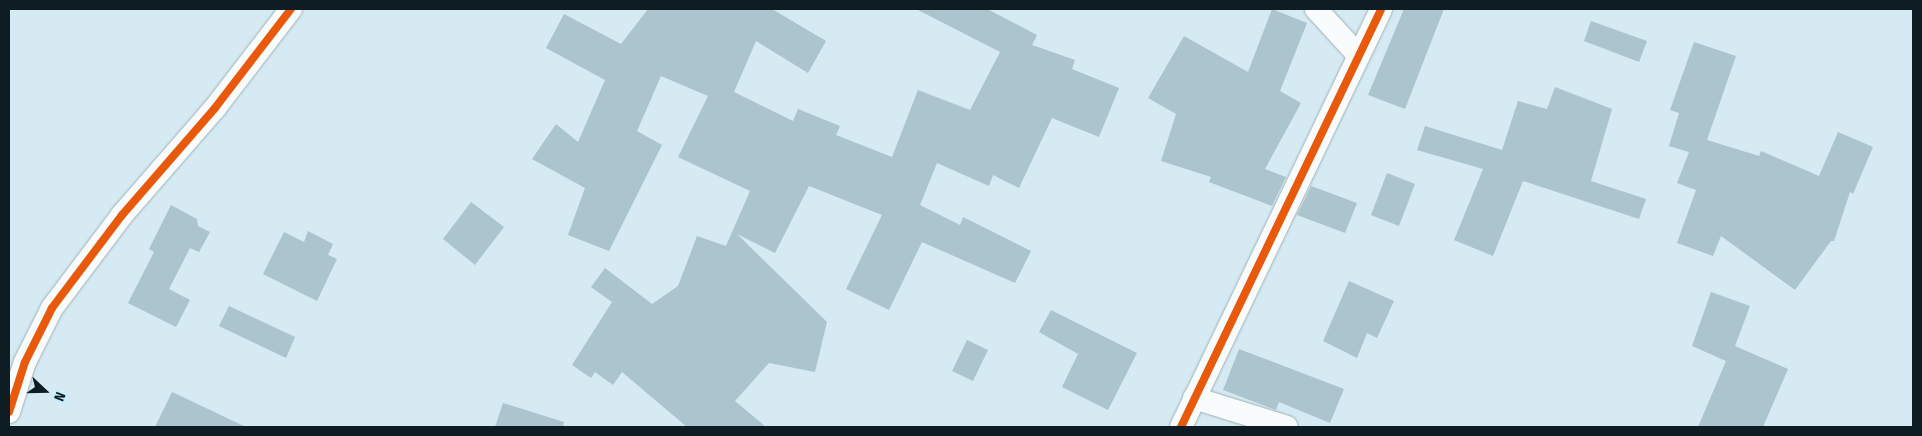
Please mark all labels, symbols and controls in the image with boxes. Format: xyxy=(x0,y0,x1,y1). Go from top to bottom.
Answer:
north arrow xyxy=(20,366,70,416)
text: N xyxy=(50,390,69,404)

